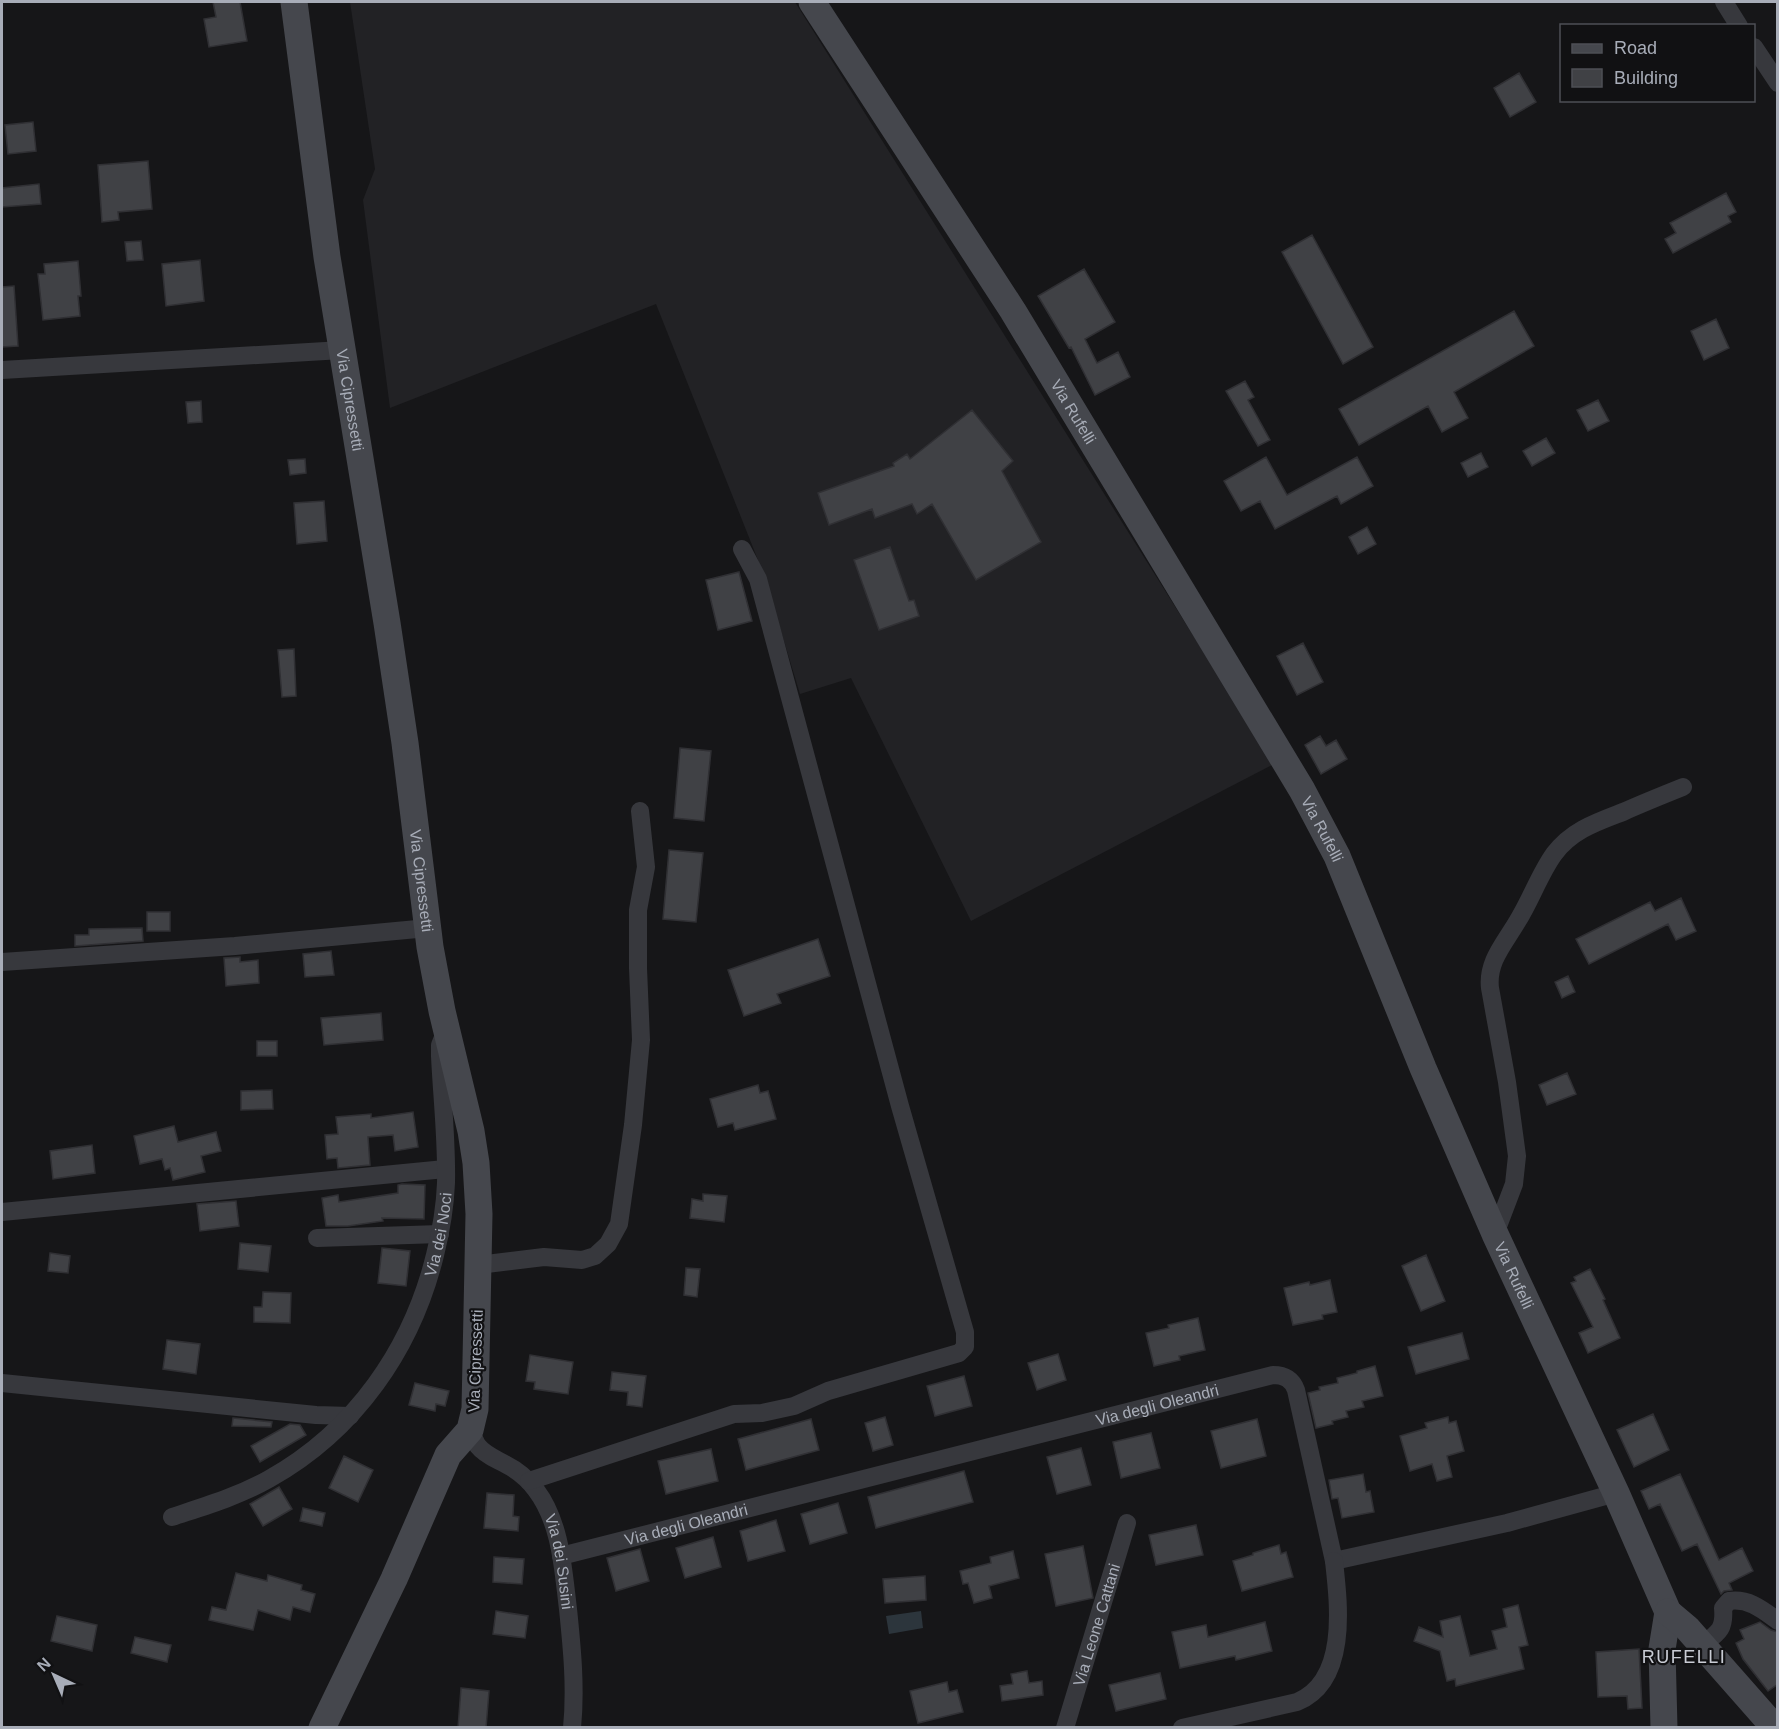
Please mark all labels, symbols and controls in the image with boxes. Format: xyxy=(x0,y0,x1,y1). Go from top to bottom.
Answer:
legend xyxy=(1560,24,1755,102)
text: Road xyxy=(1614,38,1657,58)
text: Building xyxy=(1614,68,1678,88)
street label: Via Cipressetti xyxy=(333,348,367,452)
street label: Via Rufelli xyxy=(1047,377,1099,447)
street label: Via Rufelli xyxy=(1298,793,1346,864)
street label: Via Cipressetti xyxy=(407,829,436,933)
street label: Via dei Noci xyxy=(422,1192,454,1278)
street label: Via Rufelli xyxy=(1491,1239,1537,1312)
street label: Via Cipressetti xyxy=(465,1309,486,1413)
street label: Via degli Oleandri xyxy=(1094,1381,1220,1429)
street label: Via degli Oleandri xyxy=(623,1501,749,1548)
street label: Via dei Susini xyxy=(542,1512,576,1610)
street label: Via Leone Cattani xyxy=(1070,1562,1123,1688)
north arrow xyxy=(24,1645,84,1705)
district label: RUFELLI xyxy=(1642,1647,1726,1667)
text: N xyxy=(34,1654,54,1675)

